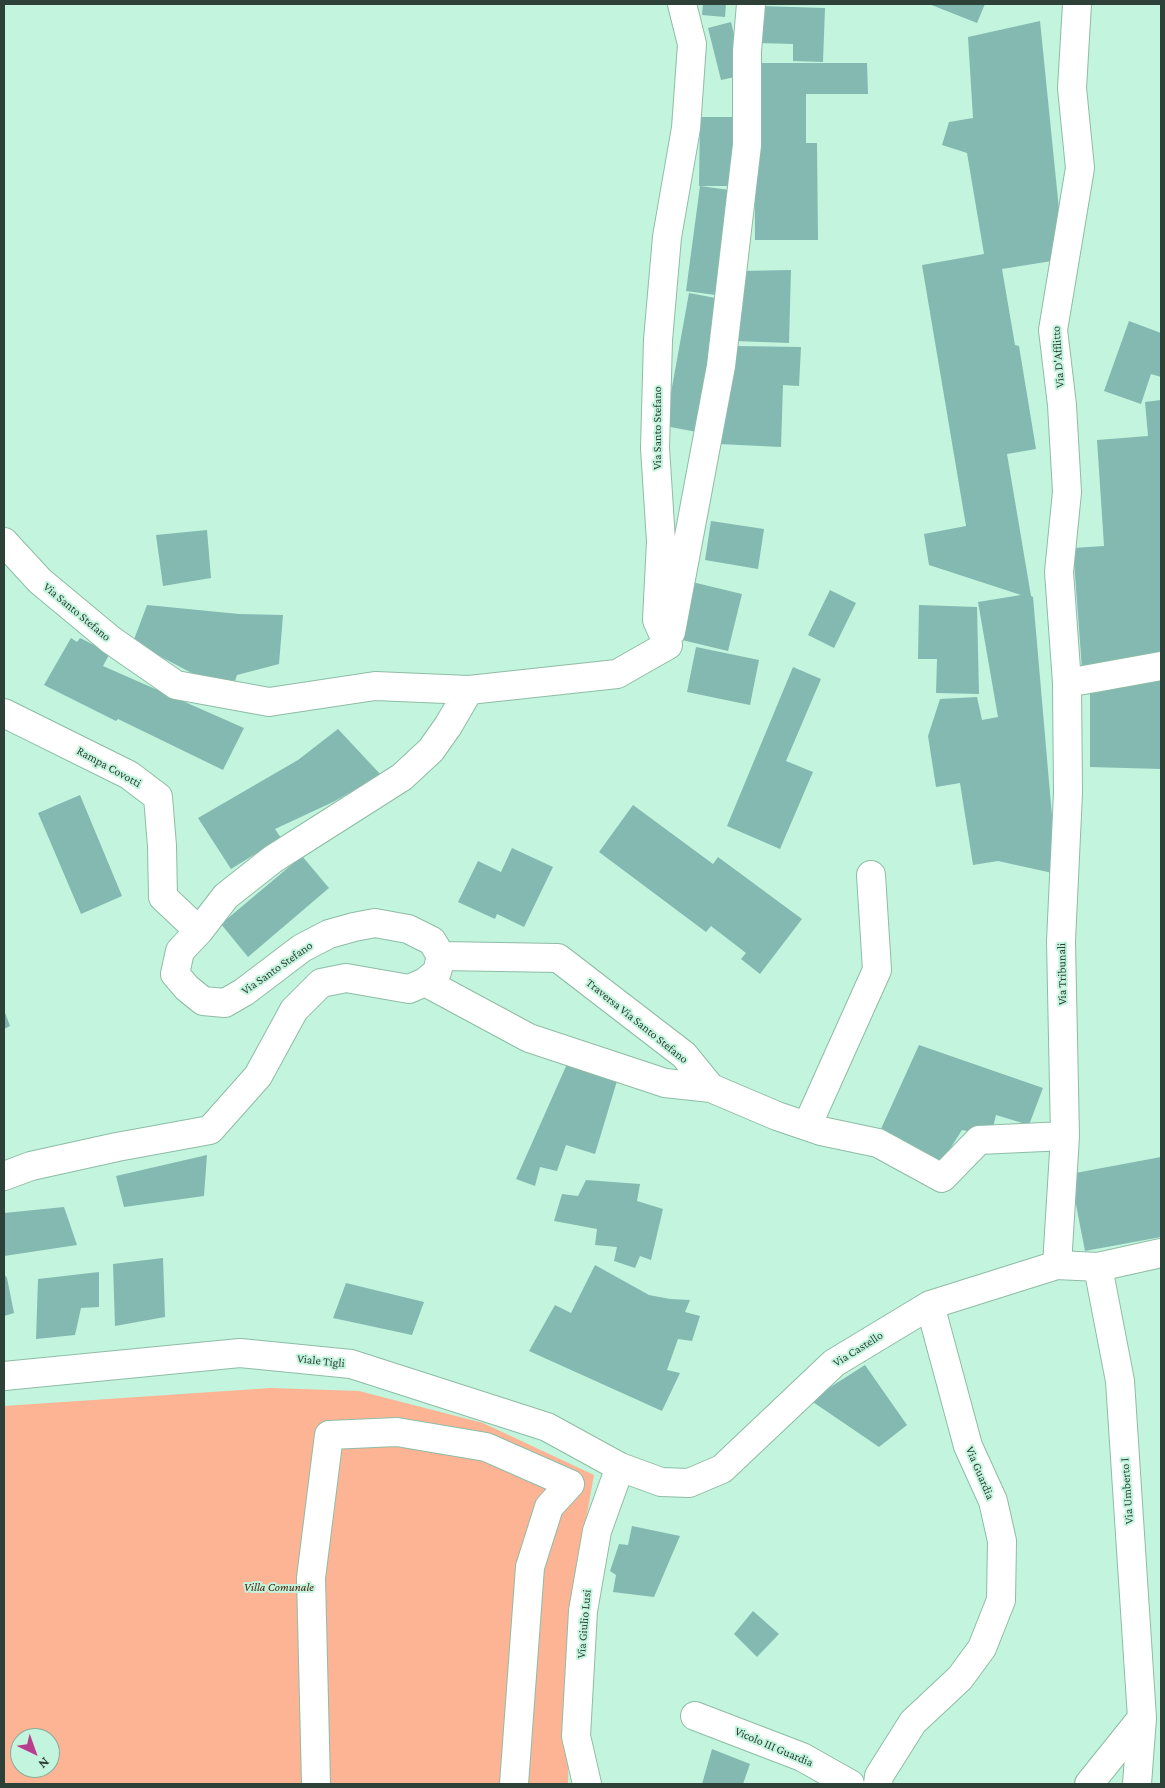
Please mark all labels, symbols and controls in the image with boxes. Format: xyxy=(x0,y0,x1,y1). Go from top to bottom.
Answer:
street label: Via D'Afflitto xyxy=(1049,326,1067,388)
street label: Via Santo Stefano xyxy=(650,386,664,470)
street label: Via Santo Stefano xyxy=(40,580,114,644)
street label: Rampa Covotti xyxy=(74,743,144,791)
street label: Via Santo Stefano xyxy=(239,938,315,998)
street label: Via Tribunali xyxy=(1054,943,1070,1005)
street label: Traversa Via Santo Stefano xyxy=(583,975,691,1067)
street label: Via Castello xyxy=(830,1328,886,1370)
street label: Viale Tigli xyxy=(296,1351,346,1371)
street label: Via Guardia xyxy=(962,1444,998,1502)
street label: Via Umberto I xyxy=(1117,1457,1137,1525)
park label: Villa Comunale xyxy=(244,1580,314,1594)
street label: Via Giulio Lusi xyxy=(574,1589,594,1659)
street label: Vicolo III Guardia xyxy=(733,1724,815,1770)
north arrow xyxy=(10,1728,60,1778)
text: N xyxy=(35,1754,53,1773)

